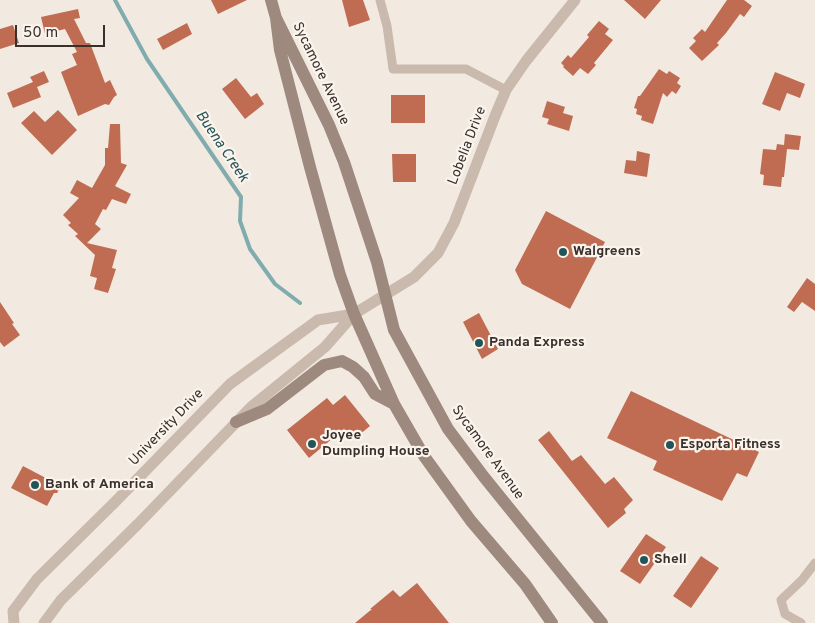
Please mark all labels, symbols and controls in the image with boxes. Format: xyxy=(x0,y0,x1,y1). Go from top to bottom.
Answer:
scale bar xyxy=(18,15,108,47)
street label: Sycamore Avenue xyxy=(288,20,352,128)
text: 50 m xyxy=(23,24,58,43)
street label: Lobelia Drive xyxy=(445,105,491,187)
water label: Buena Creek xyxy=(190,108,252,186)
place label: Walgreens xyxy=(573,244,641,260)
marker: Walgreens xyxy=(557,246,569,258)
place label: Panda Express xyxy=(489,335,585,351)
marker: Panda Express xyxy=(473,337,485,349)
street label: University Drive xyxy=(126,386,208,470)
street label: Sycamore Avenue xyxy=(447,403,527,503)
place label: Joyee Dumpling House xyxy=(322,428,430,461)
place label: Esporta Fitness xyxy=(680,437,781,453)
marker: Joyee Dumpling House xyxy=(306,438,318,450)
marker: Esporta Fitness xyxy=(664,439,676,451)
place label: Bank of America xyxy=(45,477,154,493)
marker: Bank of America xyxy=(29,479,41,491)
place label: Shell xyxy=(654,552,687,568)
marker: Shell xyxy=(638,554,650,566)

